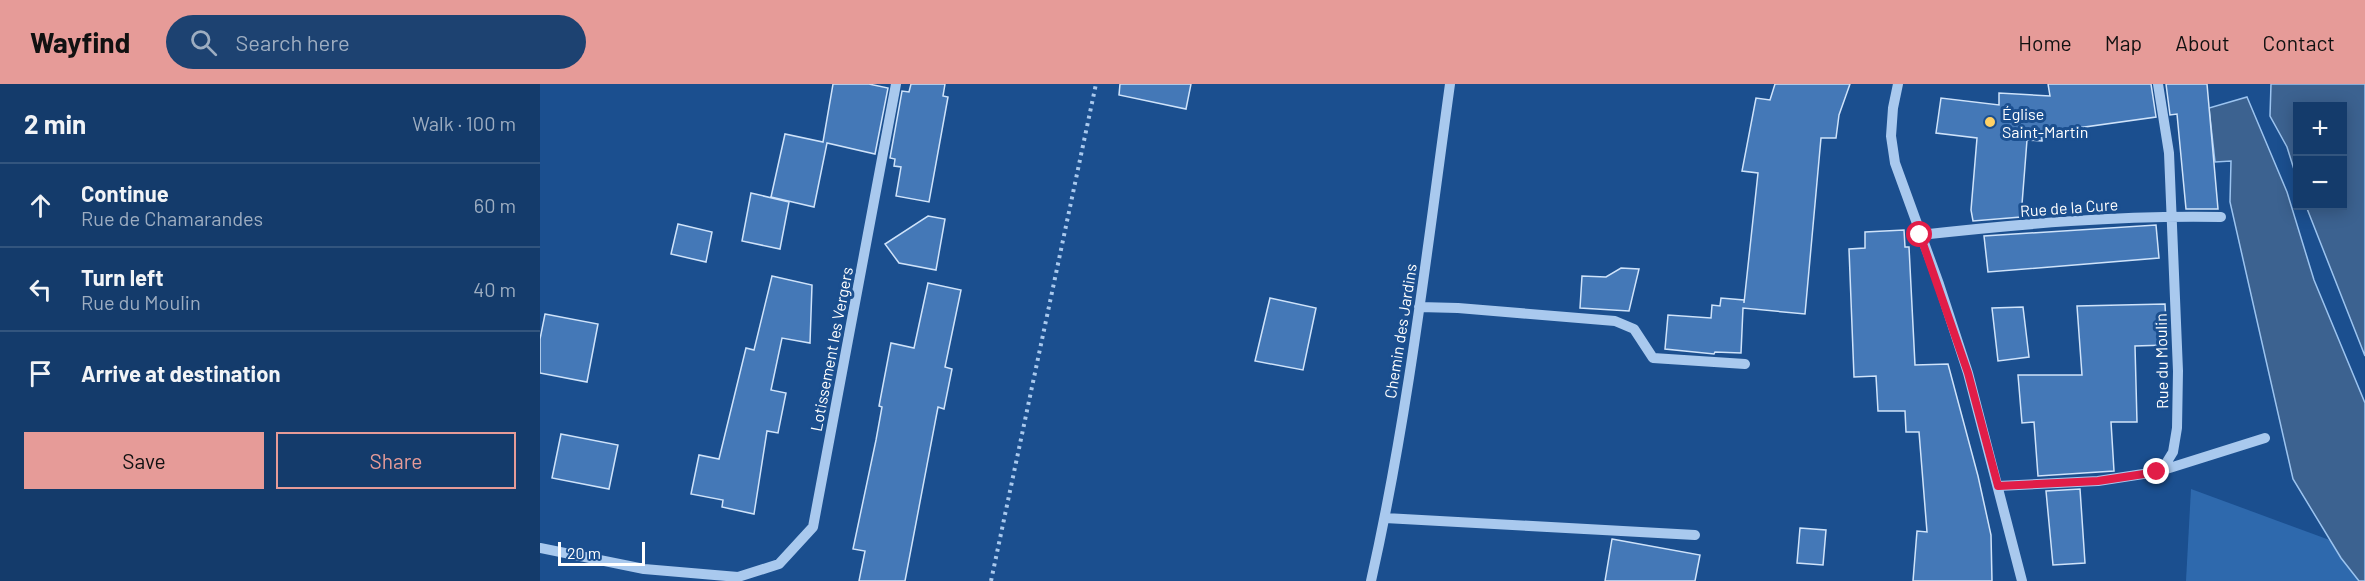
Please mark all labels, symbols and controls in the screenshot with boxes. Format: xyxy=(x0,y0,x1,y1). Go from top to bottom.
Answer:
search box xyxy=(166,15,586,69)
text: Wayfind xyxy=(30,25,130,59)
icon: search xyxy=(187,26,220,59)
text: Search here xyxy=(235,29,350,55)
text: Home xyxy=(2018,30,2072,55)
text: Map xyxy=(2105,30,2142,55)
text: About xyxy=(2175,30,2230,55)
text: Contact xyxy=(2263,30,2335,55)
map controls xyxy=(2293,102,2347,210)
button: + xyxy=(2293,102,2347,156)
place label: Église Saint-Martin xyxy=(2002,104,2088,141)
text: 2 min xyxy=(24,108,86,139)
text: Walk · 100 m xyxy=(412,111,516,135)
marker: Église Saint-Martin xyxy=(1983,115,1997,129)
button: − xyxy=(2293,156,2347,210)
text: Continue xyxy=(81,180,169,206)
icon: ahead xyxy=(24,189,57,222)
text: 60 m xyxy=(474,193,516,217)
street label: Rue de la Cure xyxy=(2019,194,2119,220)
text: Rue de Chamarandes xyxy=(81,206,263,230)
route start xyxy=(1906,221,1932,247)
street label: Chemin des Jardins xyxy=(1380,262,1420,400)
text: Turn left xyxy=(81,264,164,290)
street label: Lotissement les Vergers xyxy=(806,265,856,433)
icon: left xyxy=(24,273,57,306)
text: 40 m xyxy=(473,277,516,301)
text: Rue du Moulin xyxy=(81,290,201,314)
street label: Rue du Moulin xyxy=(2151,313,2171,409)
icon: arrive xyxy=(24,357,57,390)
text: Arrive at destination xyxy=(81,360,280,386)
button: Save xyxy=(24,432,264,489)
button: Share xyxy=(276,432,516,489)
route end xyxy=(2143,458,2169,484)
scale bar xyxy=(558,539,645,566)
text: 20 m xyxy=(567,543,601,562)

